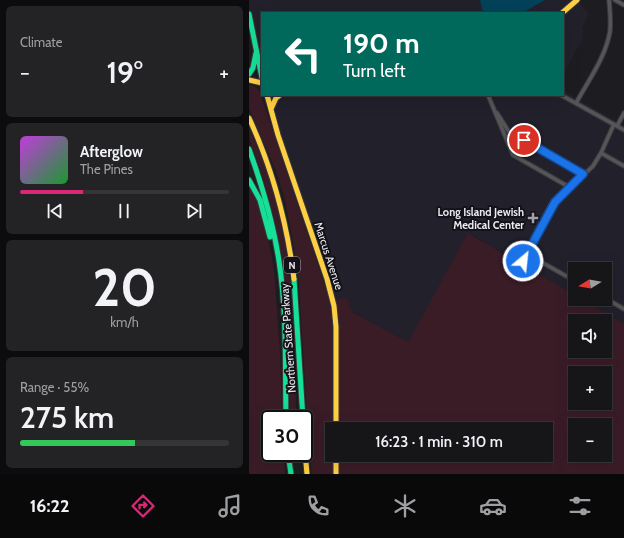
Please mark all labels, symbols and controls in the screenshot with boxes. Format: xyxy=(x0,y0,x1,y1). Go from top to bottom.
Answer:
text: 190 m xyxy=(343,26,419,60)
icon: left xyxy=(277,28,329,80)
text: Climate xyxy=(20,34,62,50)
text: 19° xyxy=(106,54,143,91)
text: − xyxy=(20,59,30,86)
text: + xyxy=(219,59,229,86)
text: Turn left xyxy=(343,60,406,82)
pin xyxy=(507,123,541,157)
icon: arrive xyxy=(513,129,535,151)
text: Afterglow xyxy=(80,143,143,161)
text: The Pines xyxy=(80,161,133,177)
icon: previous xyxy=(44,200,66,222)
icon: pause xyxy=(113,200,135,222)
icon: next xyxy=(183,200,205,222)
place label: Long Island Jewish Medical Center xyxy=(437,205,524,232)
marker: Long Island Jewish Medical Center xyxy=(527,212,539,224)
street label: Marcus Avenue xyxy=(312,220,347,292)
position arrow xyxy=(502,240,544,282)
text: 20 xyxy=(92,256,157,319)
road number: N xyxy=(284,257,300,273)
north arrow xyxy=(568,262,612,306)
map controls xyxy=(568,262,612,462)
street label: Northern State Parkway xyxy=(277,282,299,393)
text: km/h xyxy=(110,314,139,330)
button: sound xyxy=(568,314,612,358)
button: + xyxy=(568,366,612,410)
text: Range · 55% xyxy=(20,379,89,395)
text: 275 km xyxy=(20,399,114,436)
speed limit sign: 30 xyxy=(261,410,313,462)
button: − xyxy=(568,418,612,462)
text: 16:23 · 1 min · 310 m xyxy=(375,433,503,451)
icon: directions xyxy=(129,492,157,520)
icon: music xyxy=(216,492,244,520)
icon: phone xyxy=(304,492,332,520)
icon: climate xyxy=(391,492,419,520)
icon: car xyxy=(479,492,507,520)
icon: filters xyxy=(566,492,594,520)
text: 16:22 xyxy=(30,495,70,517)

